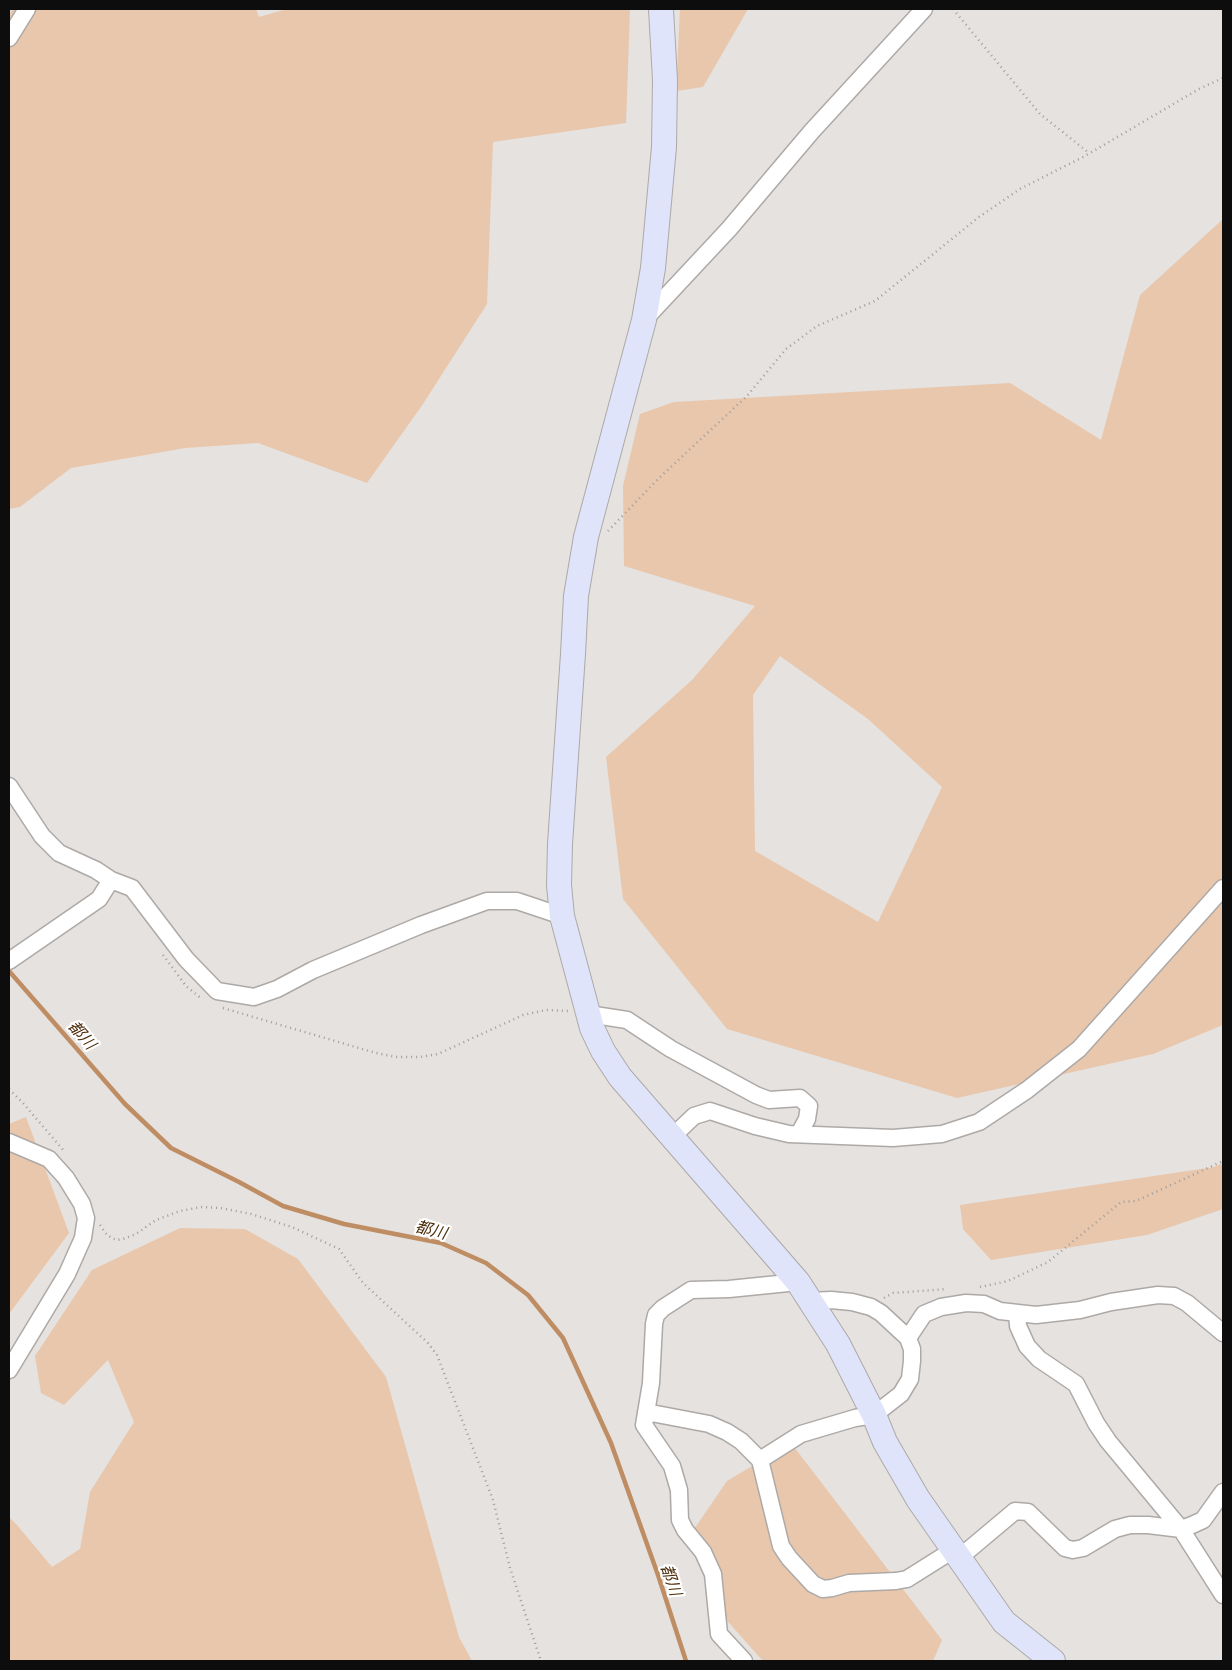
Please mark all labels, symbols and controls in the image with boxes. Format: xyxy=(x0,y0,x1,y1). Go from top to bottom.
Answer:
water label: 都川 xyxy=(64,1017,100,1053)
water label: 都川 xyxy=(413,1217,449,1243)
water label: 都川 xyxy=(657,1562,685,1598)

